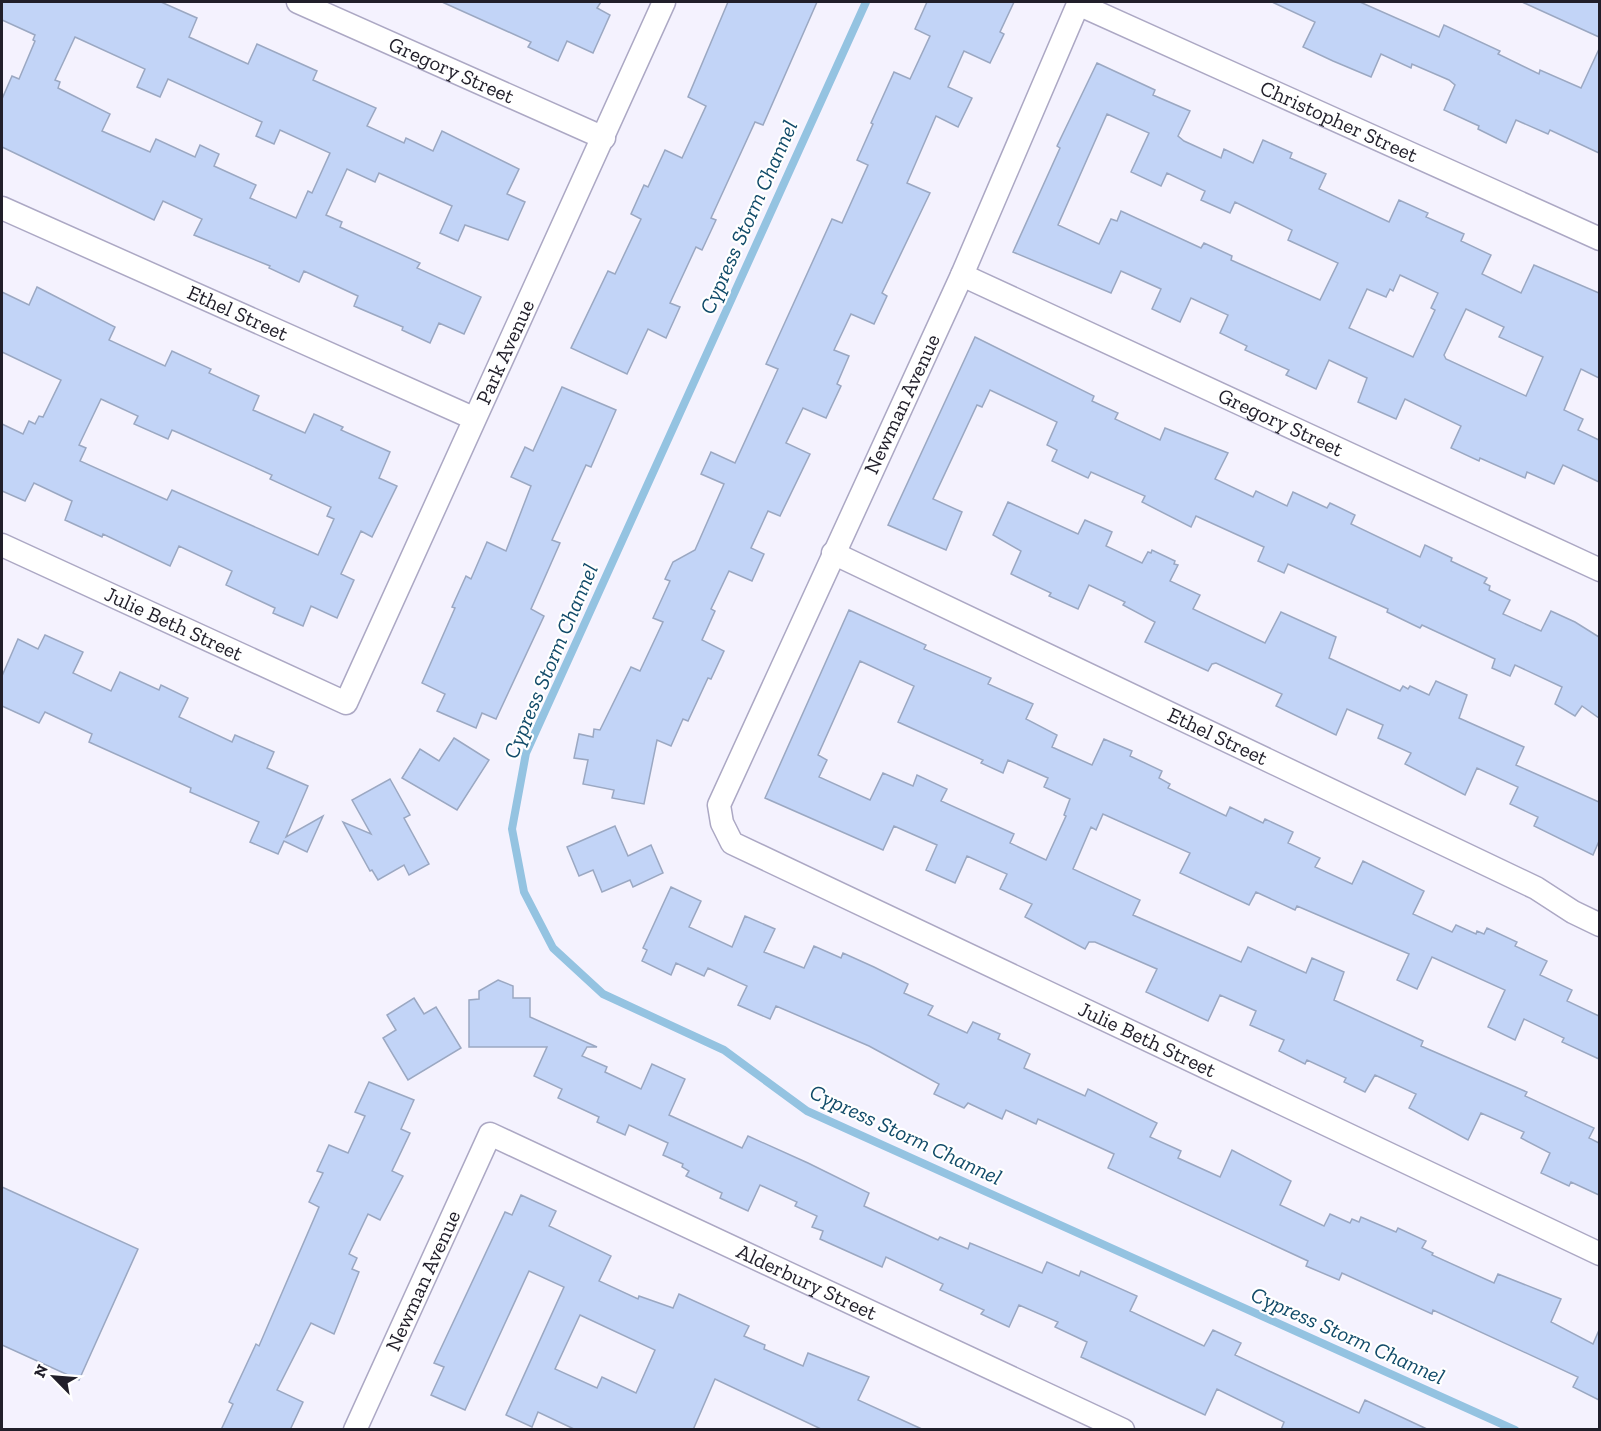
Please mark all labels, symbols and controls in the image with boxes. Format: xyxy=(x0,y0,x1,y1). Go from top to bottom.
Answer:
street label: Gregory Street xyxy=(385,31,519,109)
street label: Christopher Street xyxy=(1256,75,1422,167)
water label: Cypress Storm Channel xyxy=(694,116,803,318)
street label: Ethel Street xyxy=(184,279,292,346)
street label: Park Avenue xyxy=(470,295,539,408)
street label: Newman Avenue xyxy=(858,330,945,478)
street label: Gregory Street xyxy=(1214,382,1347,462)
water label: Cypress Storm Channel xyxy=(497,560,604,763)
street label: Julie Beth Street xyxy=(101,581,247,666)
street label: Ethel Street xyxy=(1164,701,1272,770)
street label: Julie Beth Street xyxy=(1075,996,1220,1082)
water label: Cypress Storm Channel xyxy=(805,1078,1006,1191)
street label: Newman Avenue xyxy=(380,1206,466,1355)
street label: Alderbury Street xyxy=(733,1238,881,1325)
water label: Cypress Storm Channel xyxy=(1247,1281,1449,1390)
north arrow xyxy=(24,1347,84,1407)
text: N xyxy=(30,1361,52,1380)

